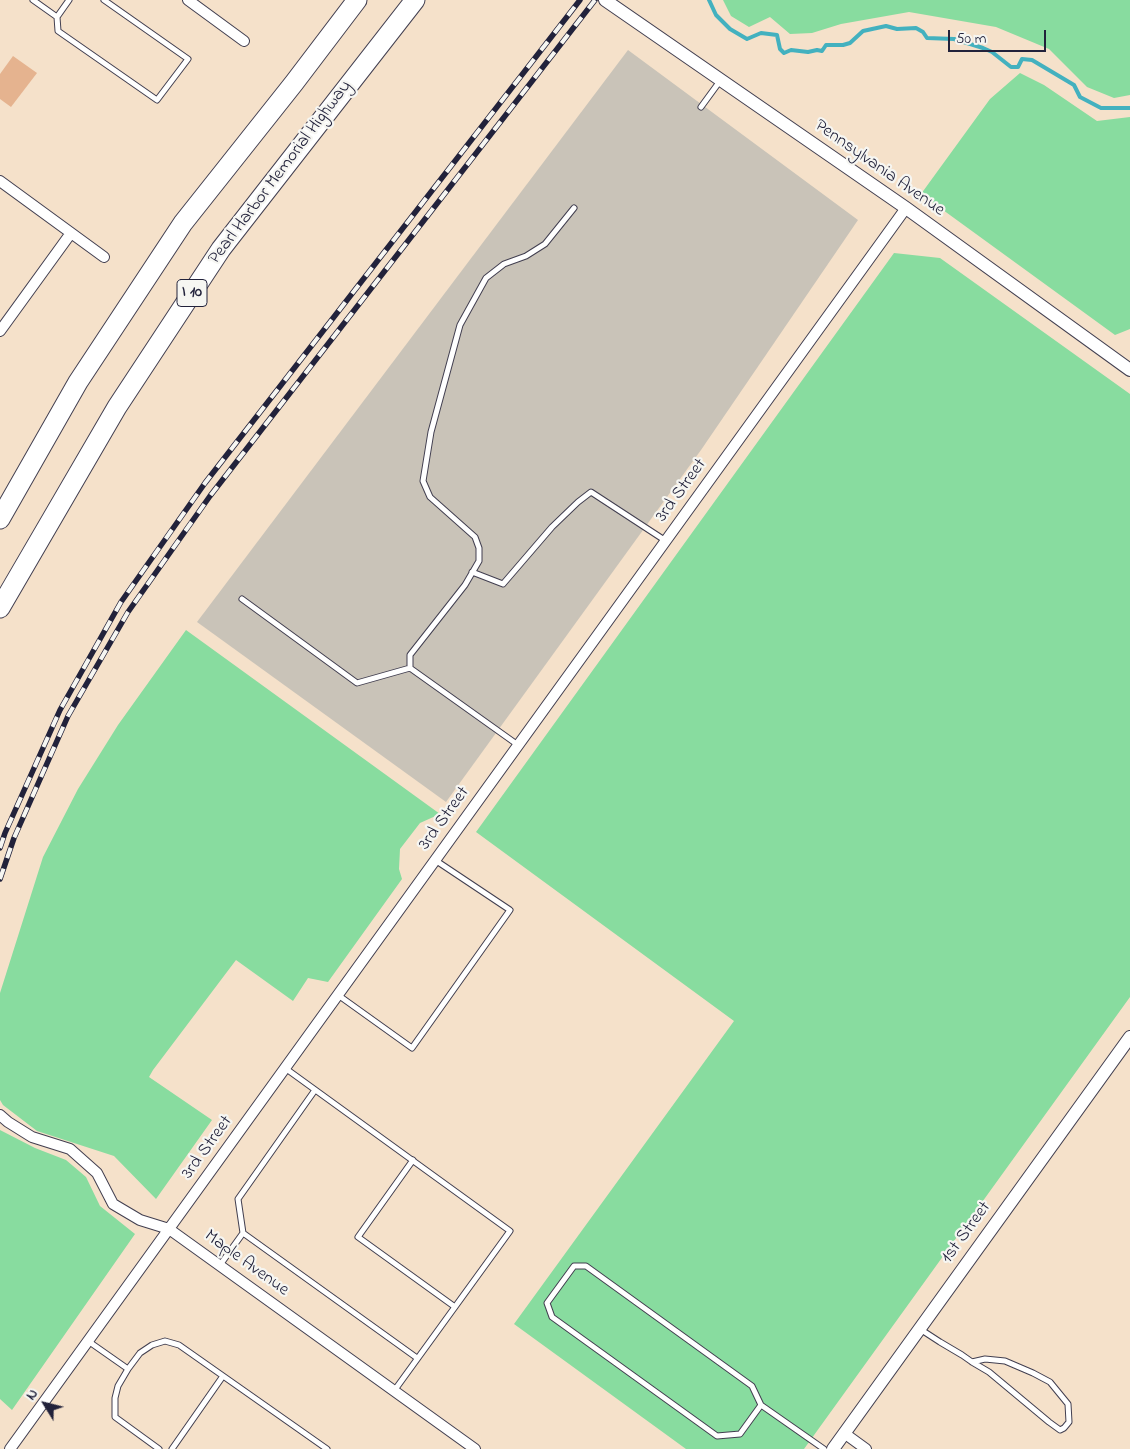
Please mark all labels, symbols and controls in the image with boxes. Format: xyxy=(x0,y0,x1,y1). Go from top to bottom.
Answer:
scale bar xyxy=(950,20,1048,52)
text: 50 m xyxy=(956,28,986,50)
street label: Pearl Harbor Memorial Highway xyxy=(205,77,357,269)
street label: Pennsylvania Avenue xyxy=(810,116,948,222)
road number: I 10 xyxy=(177,280,207,306)
street label: 3rd Street xyxy=(652,455,712,527)
street label: 3rd Street xyxy=(415,783,475,855)
street label: 3rd Street xyxy=(178,1112,238,1184)
street label: 1st Street xyxy=(937,1198,997,1268)
street label: Maple Avenue xyxy=(199,1226,293,1302)
north arrow xyxy=(20,1379,70,1429)
text: N xyxy=(21,1385,44,1405)

